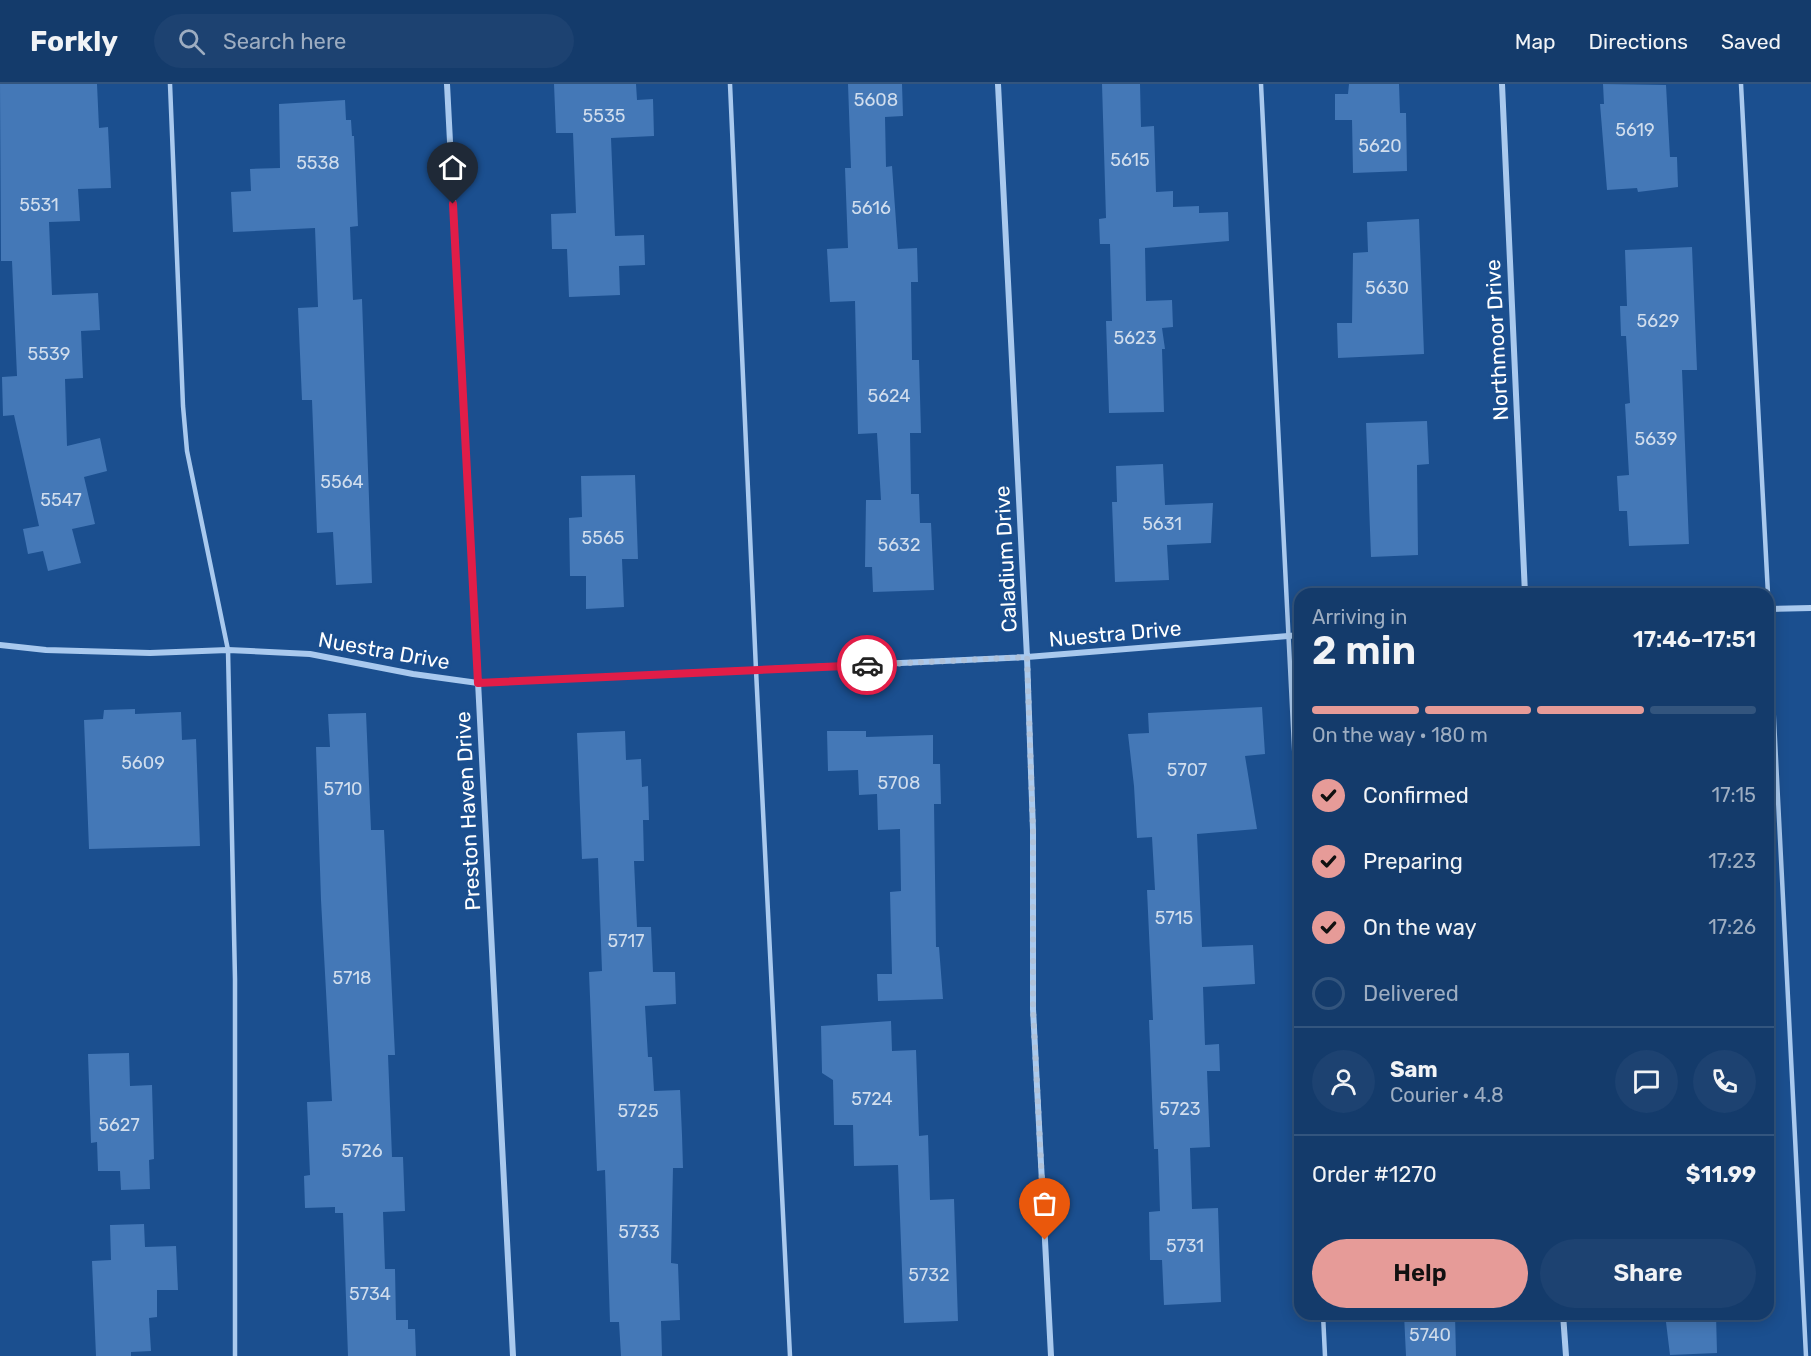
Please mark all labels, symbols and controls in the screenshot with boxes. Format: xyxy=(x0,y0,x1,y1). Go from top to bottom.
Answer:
search box xyxy=(154,14,574,68)
text: Forkly xyxy=(30,25,118,58)
icon: search xyxy=(175,25,208,58)
text: Search here xyxy=(223,28,346,55)
text: Map xyxy=(1515,29,1556,54)
text: Directions xyxy=(1589,29,1688,54)
text: Saved xyxy=(1721,29,1781,54)
house number: 5608 xyxy=(854,89,898,111)
house number: 5535 xyxy=(583,105,625,127)
house number: 5619 xyxy=(1615,119,1655,141)
house number: 5620 xyxy=(1358,135,1402,157)
pin xyxy=(427,142,478,204)
house number: 5615 xyxy=(1110,149,1150,171)
icon: home xyxy=(436,151,469,184)
house number: 5538 xyxy=(296,152,340,174)
house number: 5531 xyxy=(19,194,59,216)
house number: 5616 xyxy=(851,197,891,219)
street label: Northmoor Drive xyxy=(1480,259,1513,421)
house number: 5630 xyxy=(1365,277,1409,299)
house number: 5629 xyxy=(1637,310,1679,332)
house number: 5623 xyxy=(1114,327,1156,349)
house number: 5539 xyxy=(28,343,70,365)
house number: 5624 xyxy=(867,385,911,407)
house number: 5639 xyxy=(1634,428,1678,450)
house number: 5564 xyxy=(320,471,364,493)
street label: Caladium Drive xyxy=(989,485,1022,633)
house number: 5547 xyxy=(40,489,82,511)
house number: 5631 xyxy=(1142,513,1182,535)
house number: 5565 xyxy=(582,527,624,549)
house number: 5632 xyxy=(878,534,920,556)
text: Arriving in xyxy=(1312,605,1407,629)
street label: Nuestra Drive xyxy=(1048,615,1182,652)
text: 17:46–17:51 xyxy=(1633,626,1756,653)
street label: Nuestra Drive xyxy=(316,627,452,674)
text: 2 min xyxy=(1312,628,1416,674)
courier xyxy=(837,635,897,695)
icon: car xyxy=(851,649,884,682)
street label: Preston Haven Drive xyxy=(450,711,485,911)
text: On the way · 180 m xyxy=(1312,723,1488,747)
house number: 5609 xyxy=(121,752,165,774)
house number: 5707 xyxy=(1167,759,1207,781)
house number: 5708 xyxy=(878,772,920,794)
house number: 5710 xyxy=(323,778,363,800)
icon: check xyxy=(1312,779,1345,812)
text: Confirmed xyxy=(1363,782,1469,809)
text: 17:15 xyxy=(1712,783,1756,807)
icon: check xyxy=(1312,845,1345,878)
text: Preparing xyxy=(1363,848,1463,875)
text: 17:23 xyxy=(1708,849,1756,873)
house number: 5715 xyxy=(1155,907,1193,929)
icon: check xyxy=(1312,911,1345,944)
text: On the way xyxy=(1363,914,1477,941)
text: 17:26 xyxy=(1708,915,1756,939)
house number: 5717 xyxy=(608,930,644,952)
house number: 5718 xyxy=(332,967,372,989)
text: Delivered xyxy=(1363,980,1459,1007)
button: person xyxy=(1312,1050,1375,1113)
button: chat xyxy=(1615,1050,1678,1113)
button: phone xyxy=(1693,1050,1756,1113)
text: Sam xyxy=(1390,1056,1438,1083)
text: Courier · 4.8 xyxy=(1390,1083,1504,1107)
house number: 5724 xyxy=(851,1088,893,1110)
house number: 5723 xyxy=(1159,1098,1201,1120)
house number: 5725 xyxy=(617,1100,659,1122)
house number: 5627 xyxy=(98,1114,140,1136)
house number: 5726 xyxy=(341,1140,383,1162)
text: Order #1270 xyxy=(1312,1161,1437,1188)
text: $11.99 xyxy=(1686,1161,1756,1188)
pin xyxy=(1019,1178,1070,1240)
icon: bag xyxy=(1028,1187,1061,1220)
house number: 5733 xyxy=(618,1221,660,1243)
house number: 5731 xyxy=(1166,1235,1204,1257)
button: Help xyxy=(1312,1239,1528,1308)
button: Share xyxy=(1540,1239,1756,1308)
house number: 5732 xyxy=(908,1264,950,1286)
house number: 5734 xyxy=(349,1283,391,1305)
house number: 5740 xyxy=(1409,1324,1451,1346)

